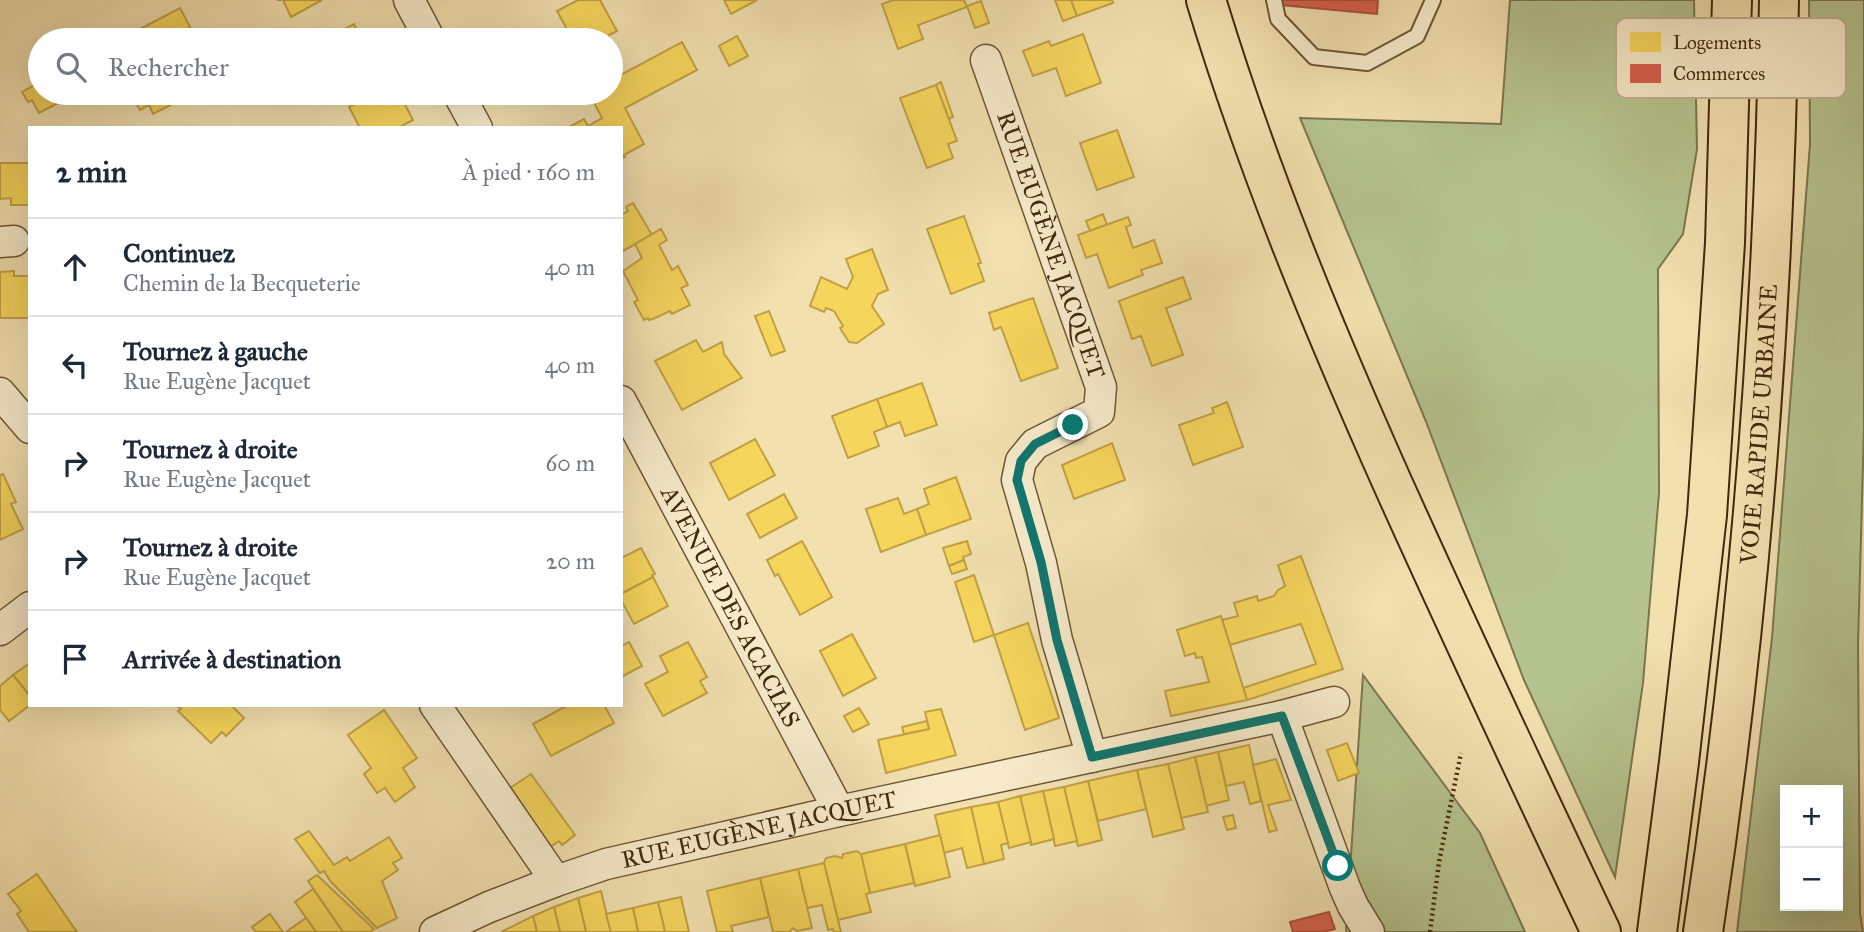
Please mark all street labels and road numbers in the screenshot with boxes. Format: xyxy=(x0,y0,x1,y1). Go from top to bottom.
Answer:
street label: RUE EUGÈNE JACQUET xyxy=(990,107,1112,383)
street label: VOIE RAPIDE URBAINE xyxy=(1733,283,1784,567)
street label: AVENUE DES ACACIAS xyxy=(654,480,807,733)
street label: RUE EUGÈNE JACQUET xyxy=(618,784,899,875)

